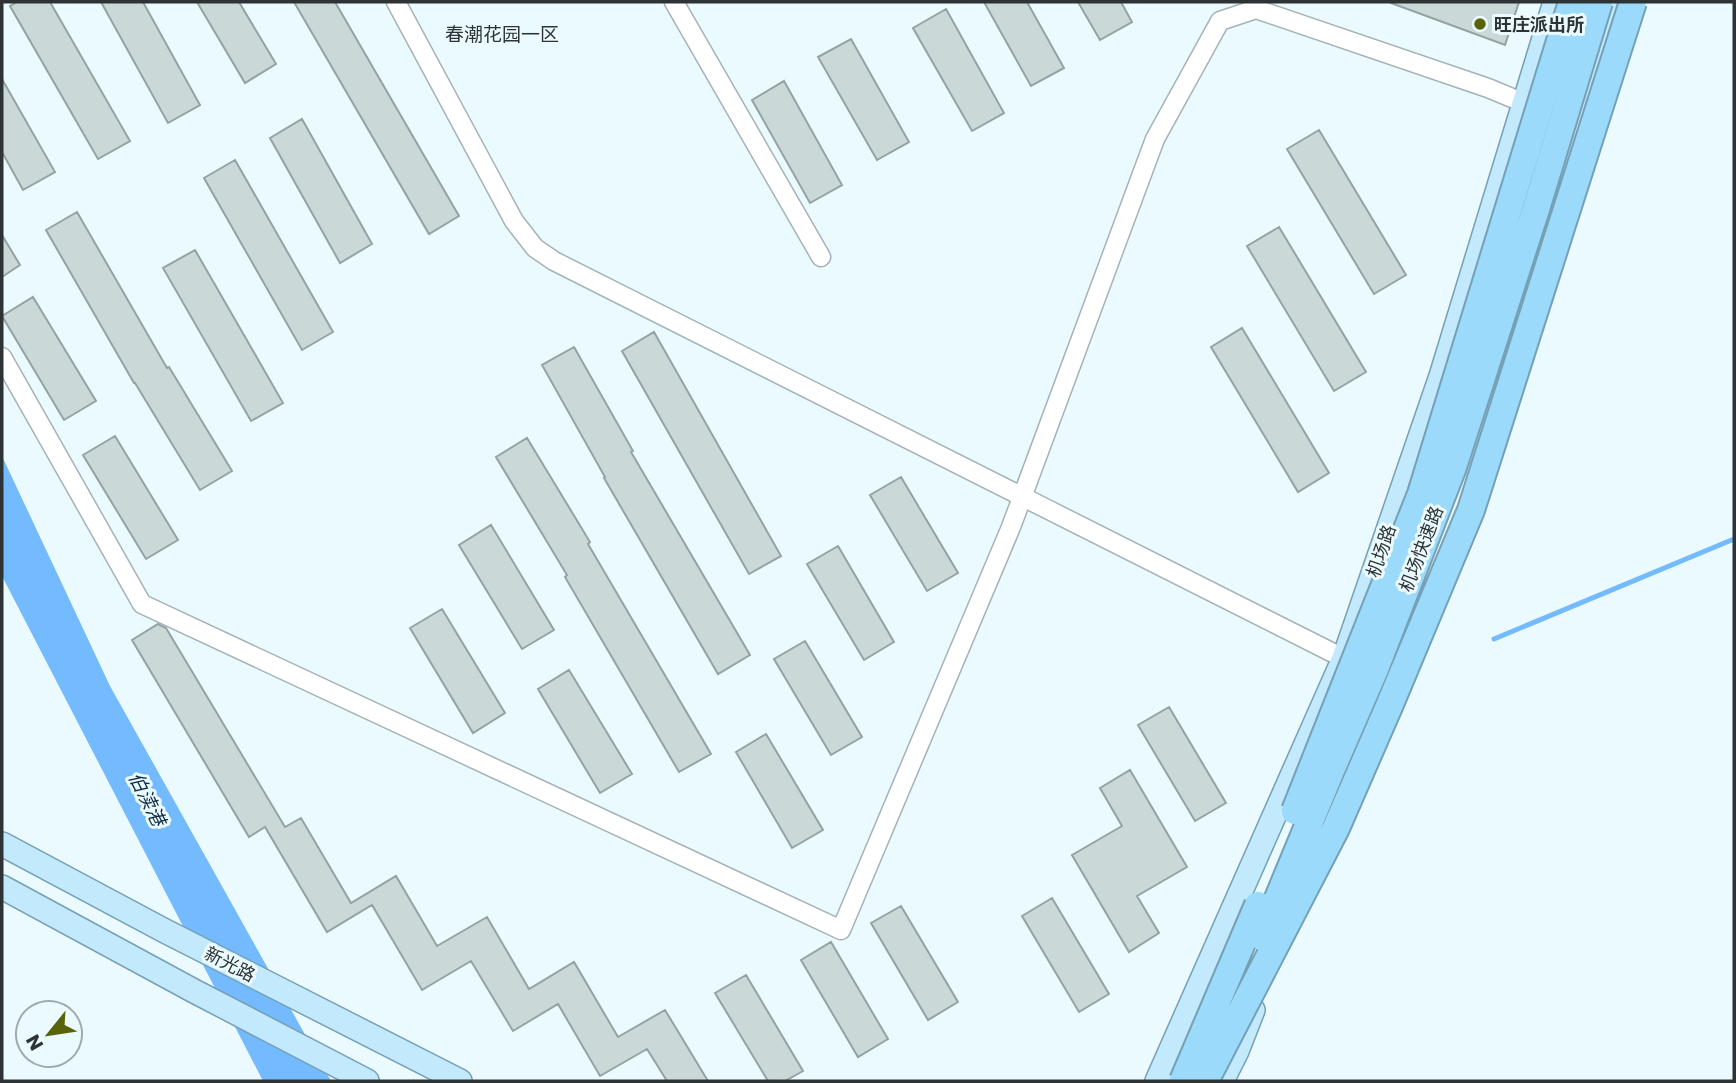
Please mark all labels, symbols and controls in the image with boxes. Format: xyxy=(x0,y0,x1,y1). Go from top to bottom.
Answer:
place label: 旺庄派出所 xyxy=(1494,12,1584,37)
marker: 旺庄派出所 xyxy=(1472,16,1488,32)
district label: 春潮花园一区 xyxy=(445,21,559,48)
street label: 机场快速路 xyxy=(1393,503,1449,595)
street label: 机场路 xyxy=(1360,521,1402,581)
water label: 伯渎港 xyxy=(122,767,173,833)
street label: 新光路 xyxy=(200,941,260,987)
north arrow xyxy=(14,999,84,1069)
text: N xyxy=(19,1029,50,1055)

